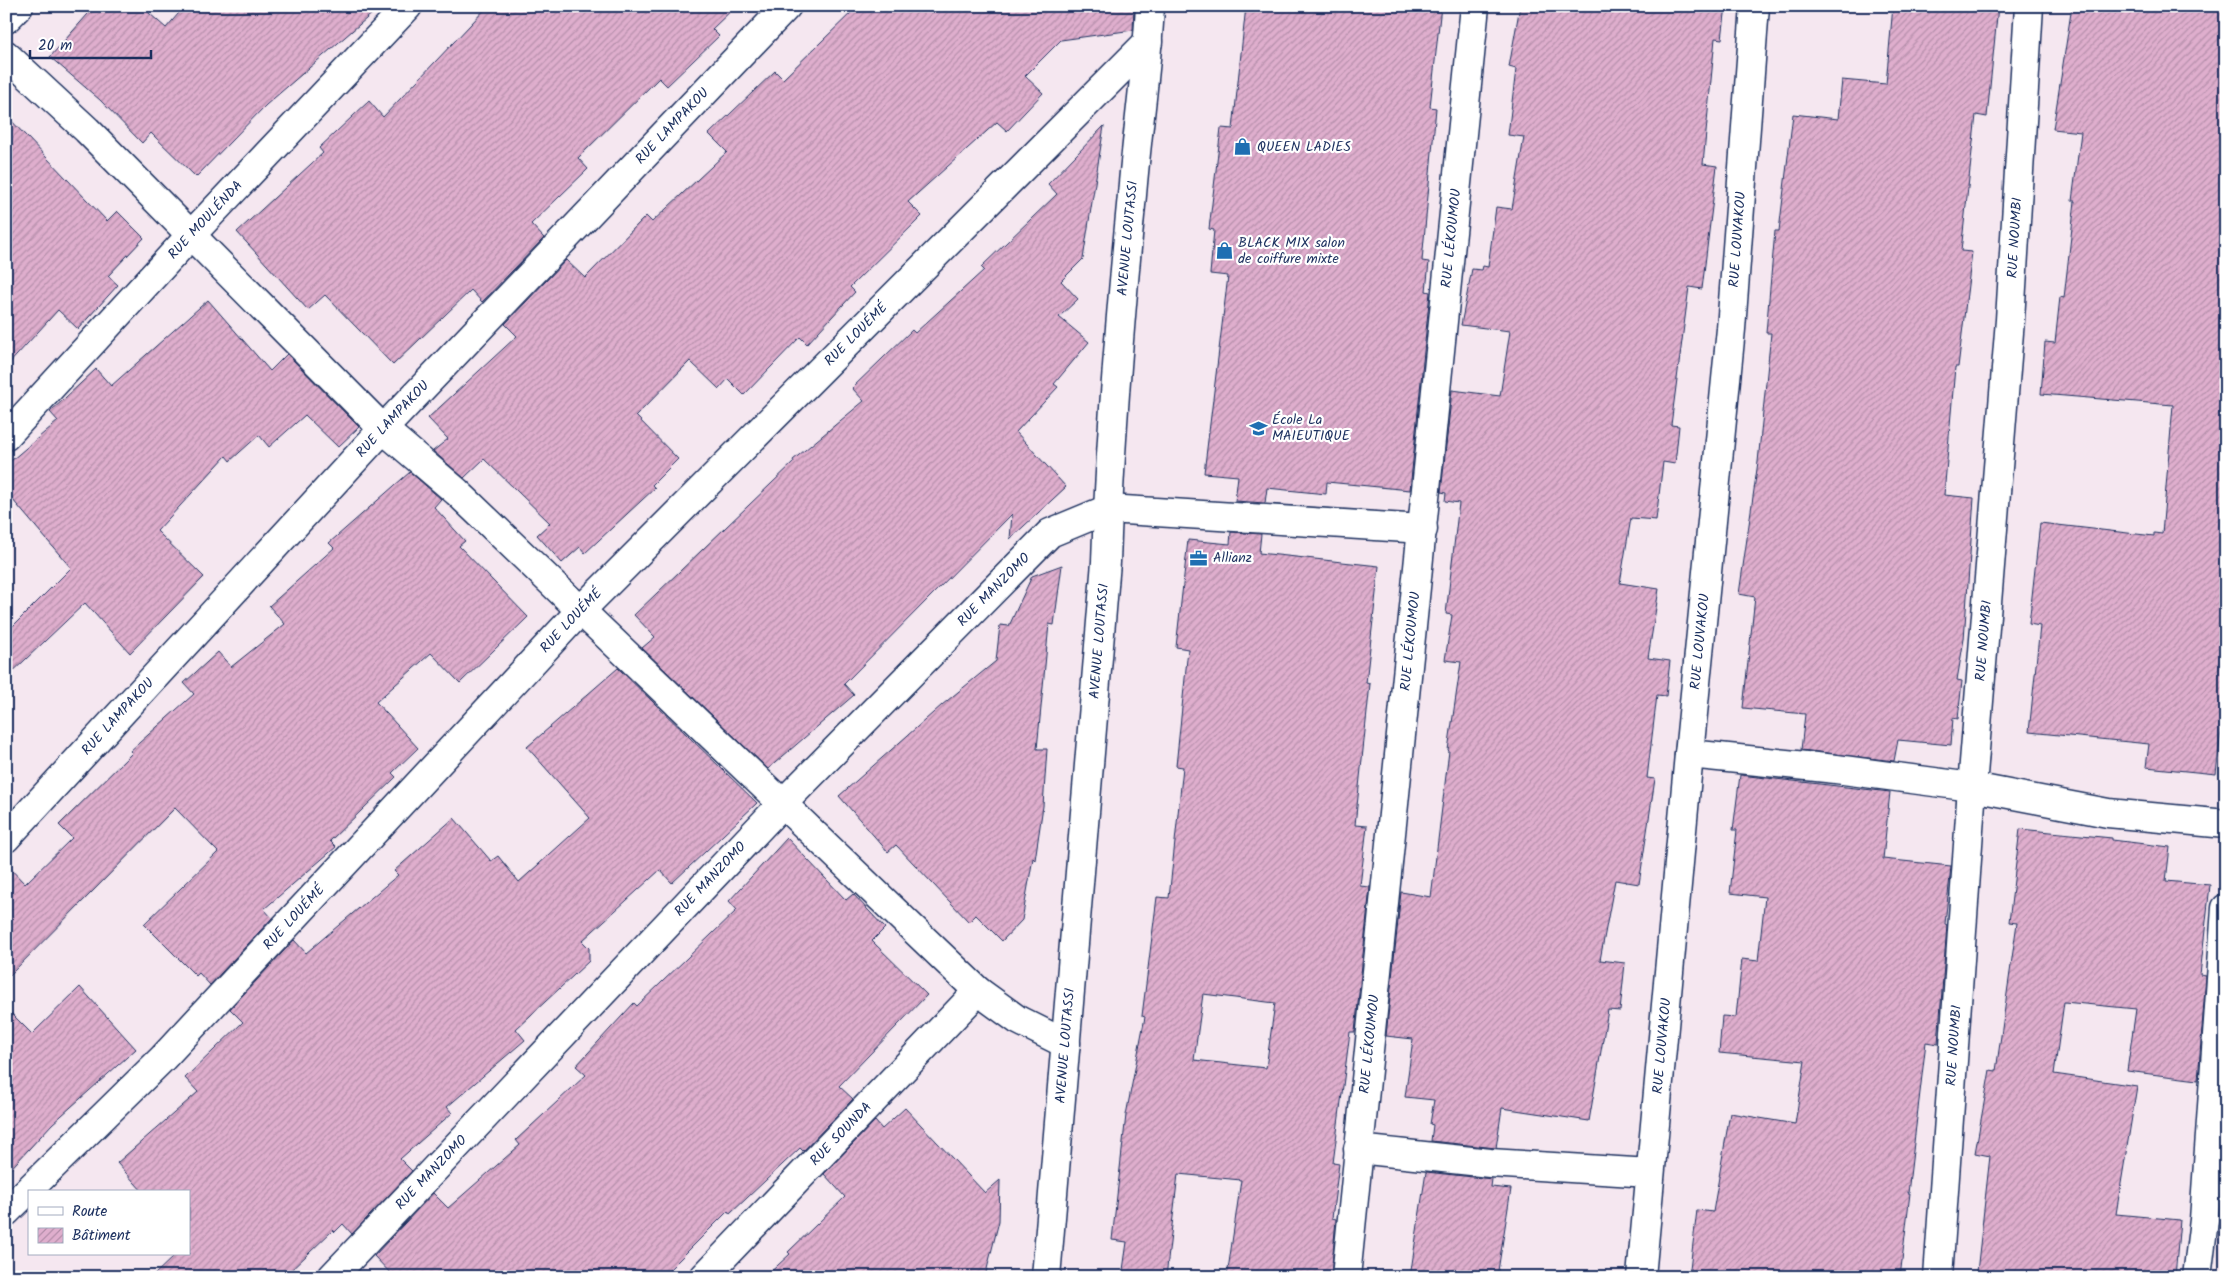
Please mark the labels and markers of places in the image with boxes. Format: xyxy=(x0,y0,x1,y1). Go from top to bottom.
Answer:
place label: QUEEN LADIES xyxy=(1257,136,1352,158)
shop icon: QUEEN LADIES xyxy=(1233,137,1253,157)
place label: BLACK MIX salon de coiffure mixte xyxy=(1238,232,1345,270)
shop icon: BLACK MIX salon de coiffure mixte xyxy=(1214,241,1234,261)
place label: École La MAIEUTIQUE xyxy=(1272,409,1351,447)
school or university icon: École La MAIEUTIQUE xyxy=(1248,418,1268,438)
place label: Allianz xyxy=(1213,547,1252,569)
office icon: Allianz xyxy=(1189,548,1209,568)

